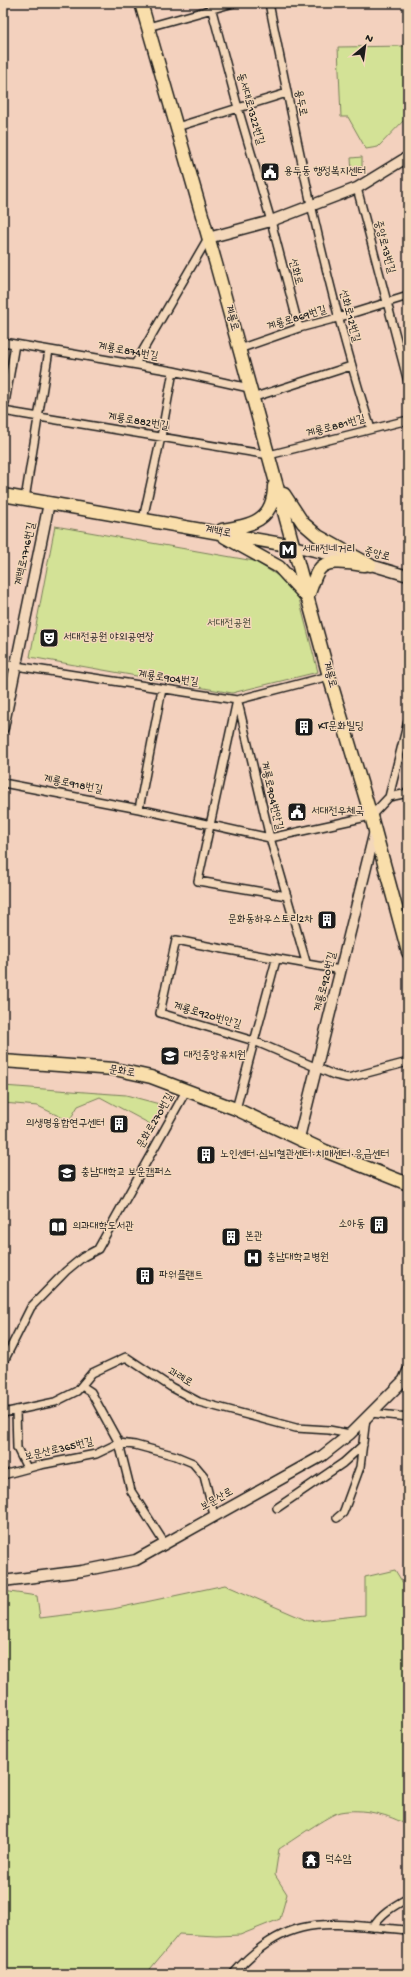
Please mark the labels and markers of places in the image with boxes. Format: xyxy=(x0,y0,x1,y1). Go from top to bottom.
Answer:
public building icon: 용두동 행정복지센터 xyxy=(259,161,281,183)
place label: 용두동 행정복지센터 xyxy=(284,165,366,178)
metro station icon: 서대전네거리 xyxy=(277,539,299,561)
place label: 서대전네거리 xyxy=(302,544,355,556)
theatre icon: 서대전공원 야외공연장 xyxy=(38,627,60,649)
place label: 서대전공원 야외공연장 xyxy=(63,632,154,644)
building icon: KT문화빌딩 xyxy=(293,716,315,738)
place label: KT문화빌딩 xyxy=(318,720,364,733)
public building icon: 서대전우체국 xyxy=(286,801,308,823)
place label: 서대전우체국 xyxy=(311,806,364,818)
building icon: 문화동하우스토리2차 xyxy=(316,909,338,931)
place label: 문화동하우스토리2차 xyxy=(228,914,313,926)
school or university icon: 대전중앙유치원 xyxy=(159,1045,181,1067)
place label: 대전중앙유치원 xyxy=(184,1050,246,1062)
building icon: 의생명융합연구센터 xyxy=(108,1113,130,1135)
place label: 의생명융합연구센터 xyxy=(25,1118,105,1130)
building icon: 노인센터·심뇌혈관센터·치매센터·응급센터 xyxy=(195,1144,217,1166)
place label: 노인센터·심뇌혈관센터·치매센터·응급센터 xyxy=(220,1149,390,1161)
school or university icon: 충남대학교 보운캠퍼스 xyxy=(56,1162,78,1184)
place label: 충남대학교 보운캠퍼스 xyxy=(81,1166,172,1179)
building icon: 소아동 xyxy=(368,1214,390,1236)
library icon: 의과대학도서관 xyxy=(47,1216,69,1238)
place label: 소아동 xyxy=(338,1219,365,1231)
place label: 의과대학도서관 xyxy=(72,1221,134,1233)
building icon: 본관 xyxy=(220,1226,242,1248)
place label: 본관 xyxy=(245,1230,263,1243)
hospital icon: 충남대학교병원 xyxy=(242,1247,264,1269)
place label: 충남대학교병원 xyxy=(267,1251,329,1264)
building icon: 파워플랜트 xyxy=(134,1265,156,1287)
place label: 파워플랜트 xyxy=(159,1270,203,1282)
temple icon: 덕수암 xyxy=(300,1849,322,1871)
place label: 덕수암 xyxy=(325,1854,352,1866)

